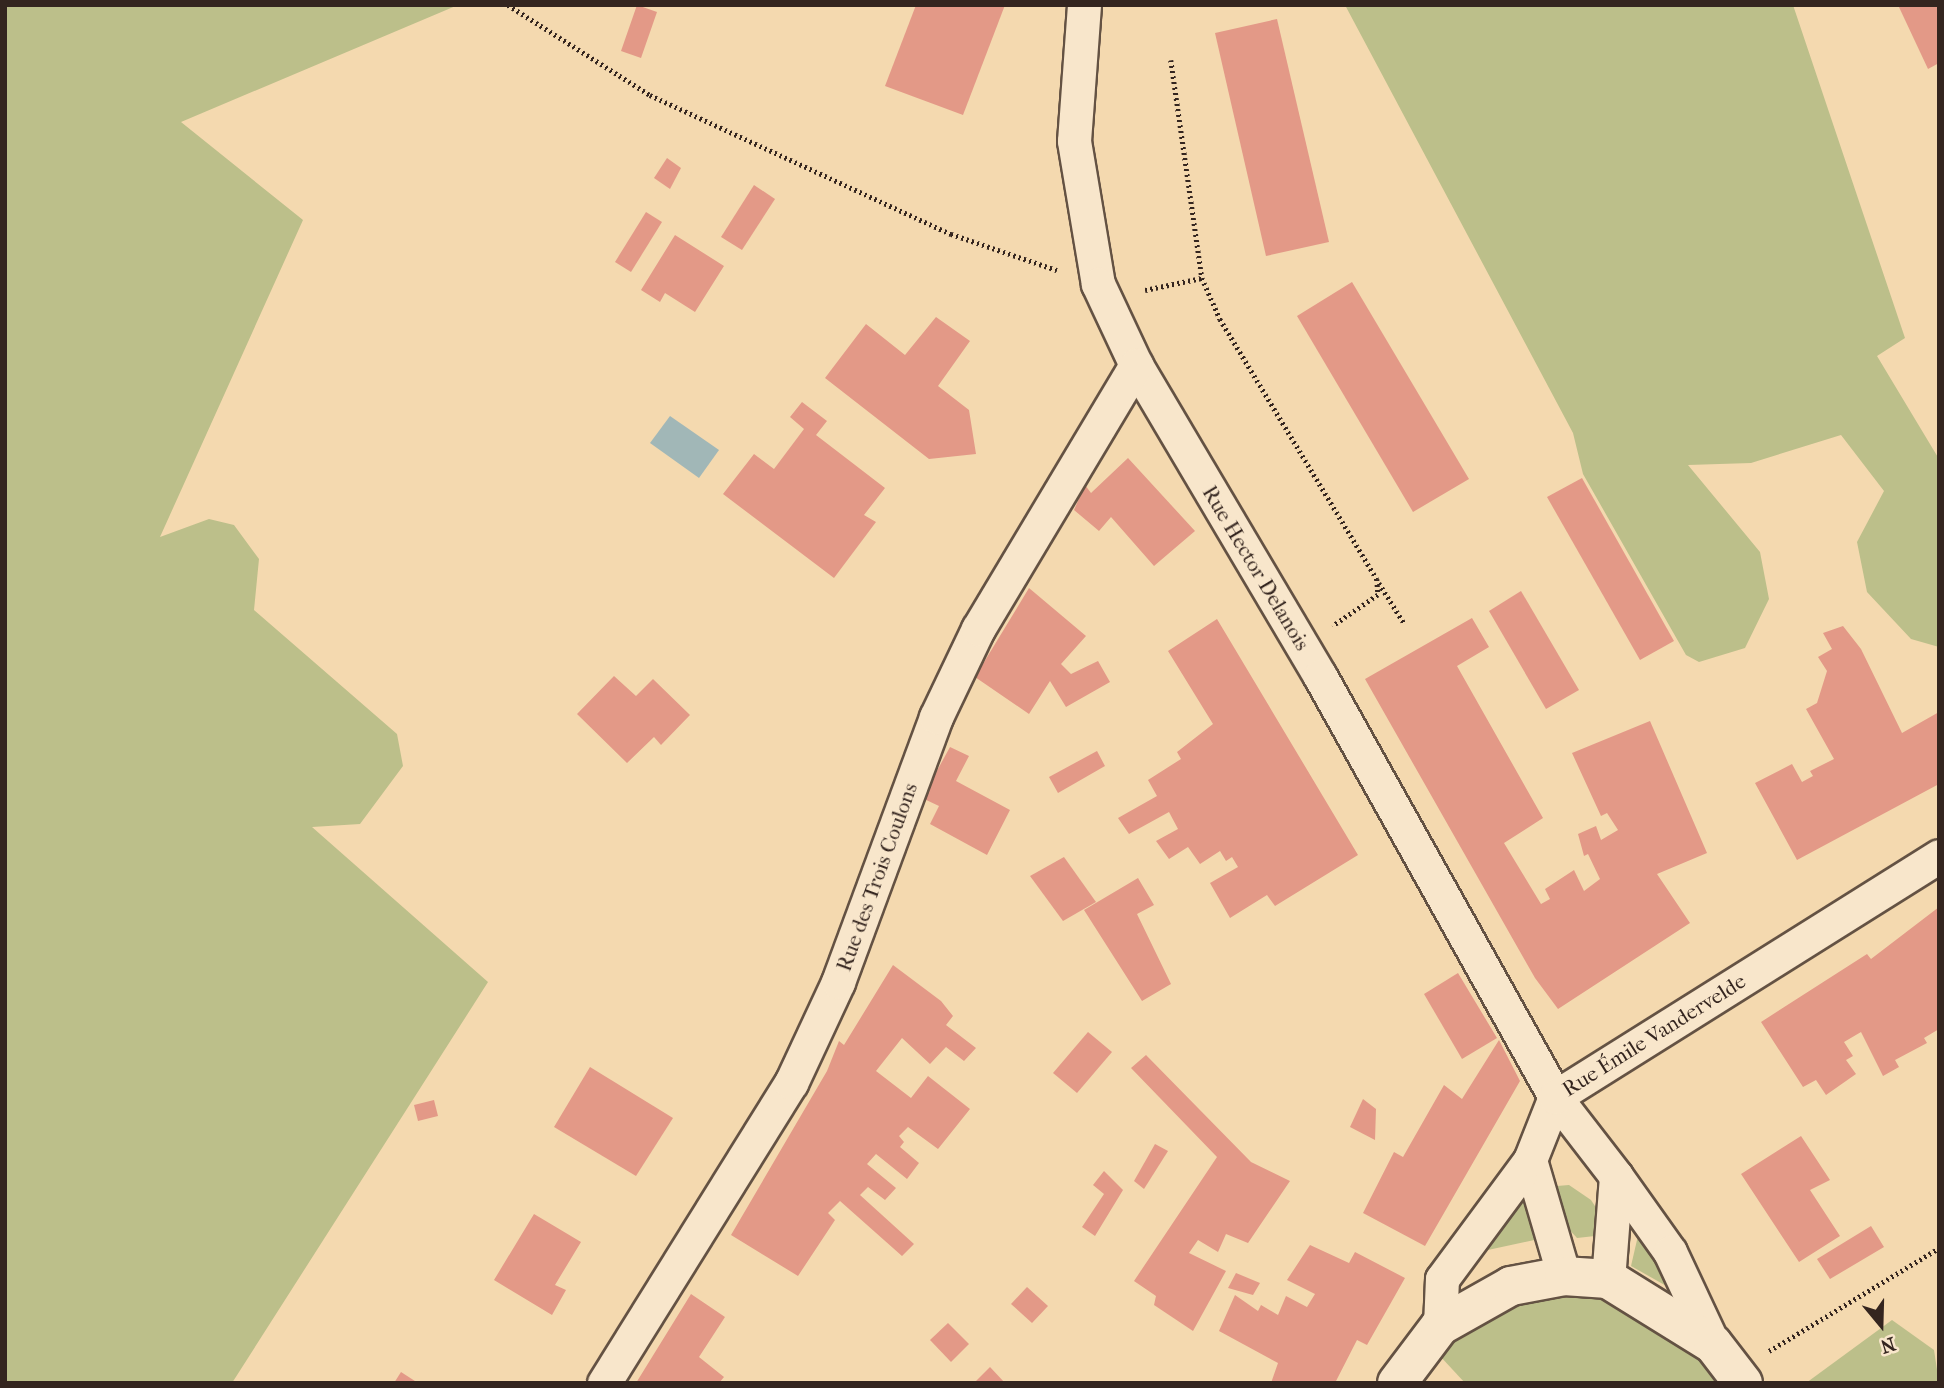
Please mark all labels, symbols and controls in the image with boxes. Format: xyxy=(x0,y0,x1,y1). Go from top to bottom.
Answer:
street label: Rue Hector Delanois xyxy=(1197,481,1315,655)
street label: Rue des Trois Coulons xyxy=(831,779,923,975)
street label: Rue Émile Vandervelde xyxy=(1558,968,1750,1102)
north arrow xyxy=(1846,1290,1916,1360)
text: N xyxy=(1877,1332,1898,1358)

